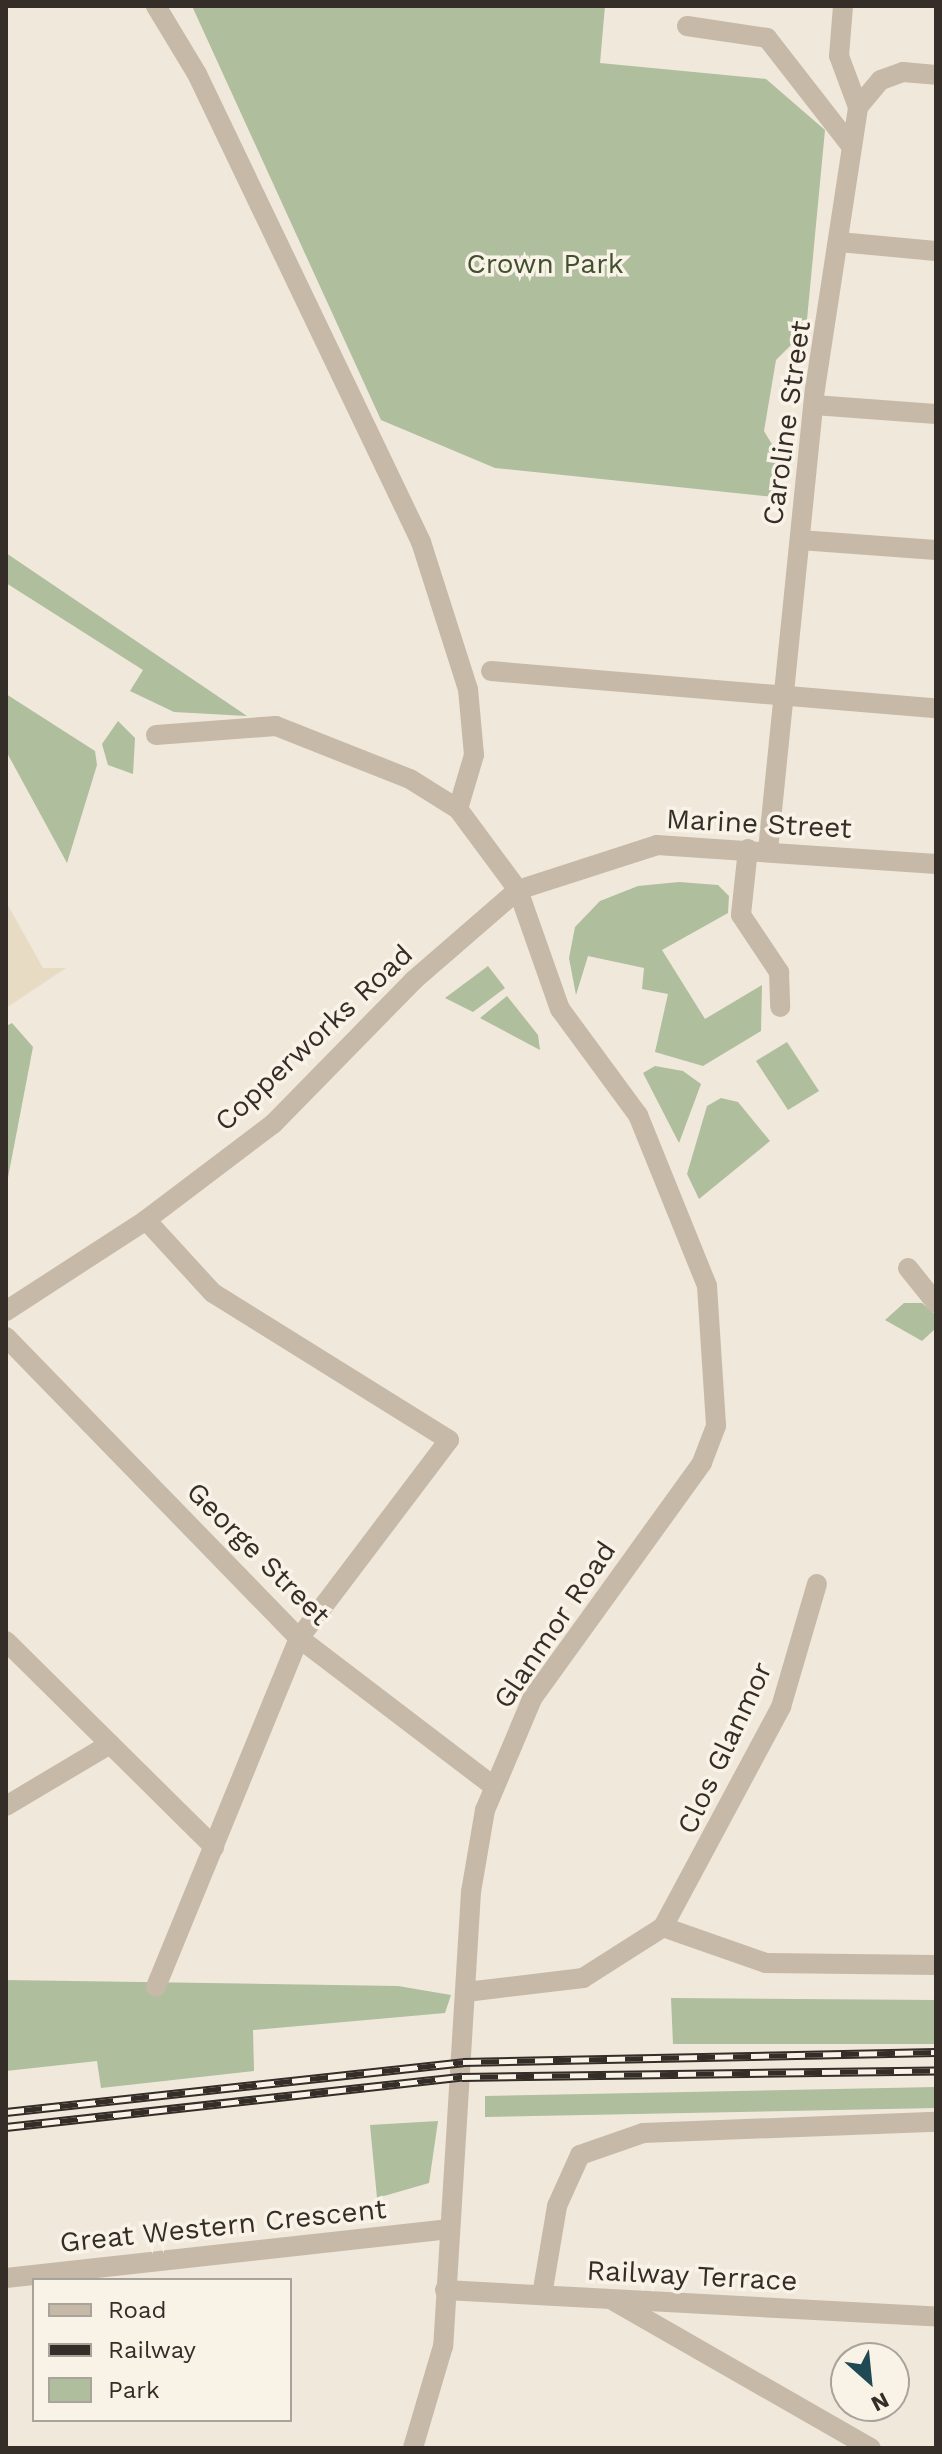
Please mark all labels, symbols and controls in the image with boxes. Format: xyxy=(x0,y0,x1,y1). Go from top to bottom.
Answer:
park label: Crown Park xyxy=(466,247,624,281)
street label: Caroline Street xyxy=(756,319,818,527)
street label: Marine Street xyxy=(665,802,853,846)
street label: Copperworks Road xyxy=(208,938,420,1138)
street label: George Street xyxy=(179,1475,337,1633)
street label: Glanmor Road xyxy=(487,1535,623,1715)
street label: Clos Glanmor xyxy=(671,1657,779,1839)
street label: Great Western Crescent xyxy=(58,2192,388,2260)
street label: Railway Terrace xyxy=(585,2254,799,2298)
legend xyxy=(32,2278,292,2422)
text: Road xyxy=(108,2296,167,2324)
text: Railway xyxy=(108,2336,196,2364)
north arrow xyxy=(830,2342,910,2422)
text: Park xyxy=(108,2376,160,2404)
text: N xyxy=(867,2387,893,2417)

